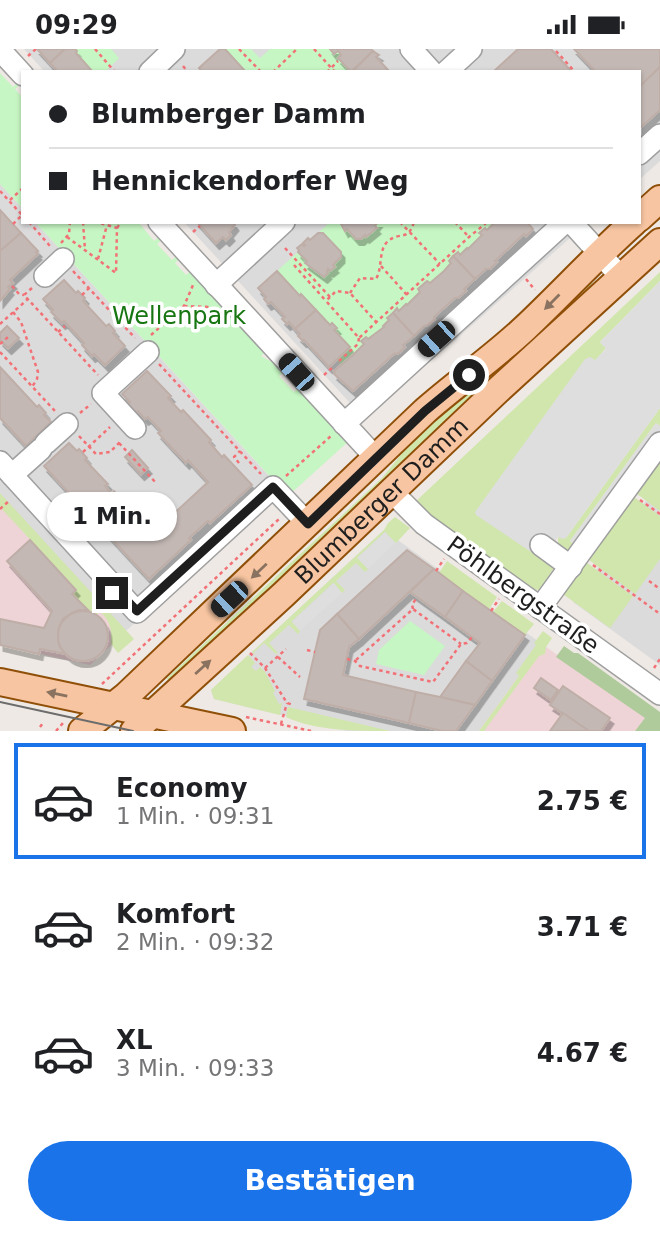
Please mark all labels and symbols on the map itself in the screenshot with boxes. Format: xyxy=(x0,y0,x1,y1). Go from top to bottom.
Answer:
one-way arrow xyxy=(544,293,560,310)
park label: Wellenpark xyxy=(112,302,246,330)
car xyxy=(414,317,459,361)
car xyxy=(275,349,318,395)
route start xyxy=(453,359,485,391)
street label: Blumberger Damm xyxy=(289,412,474,590)
callout: 1 Min. xyxy=(47,491,177,540)
street label: Pöhlbergstraße xyxy=(441,530,605,660)
one-way arrow xyxy=(250,562,267,579)
route end xyxy=(96,577,128,609)
car xyxy=(207,577,252,621)
one-way arrow xyxy=(194,660,211,676)
one-way arrow xyxy=(46,688,68,699)

